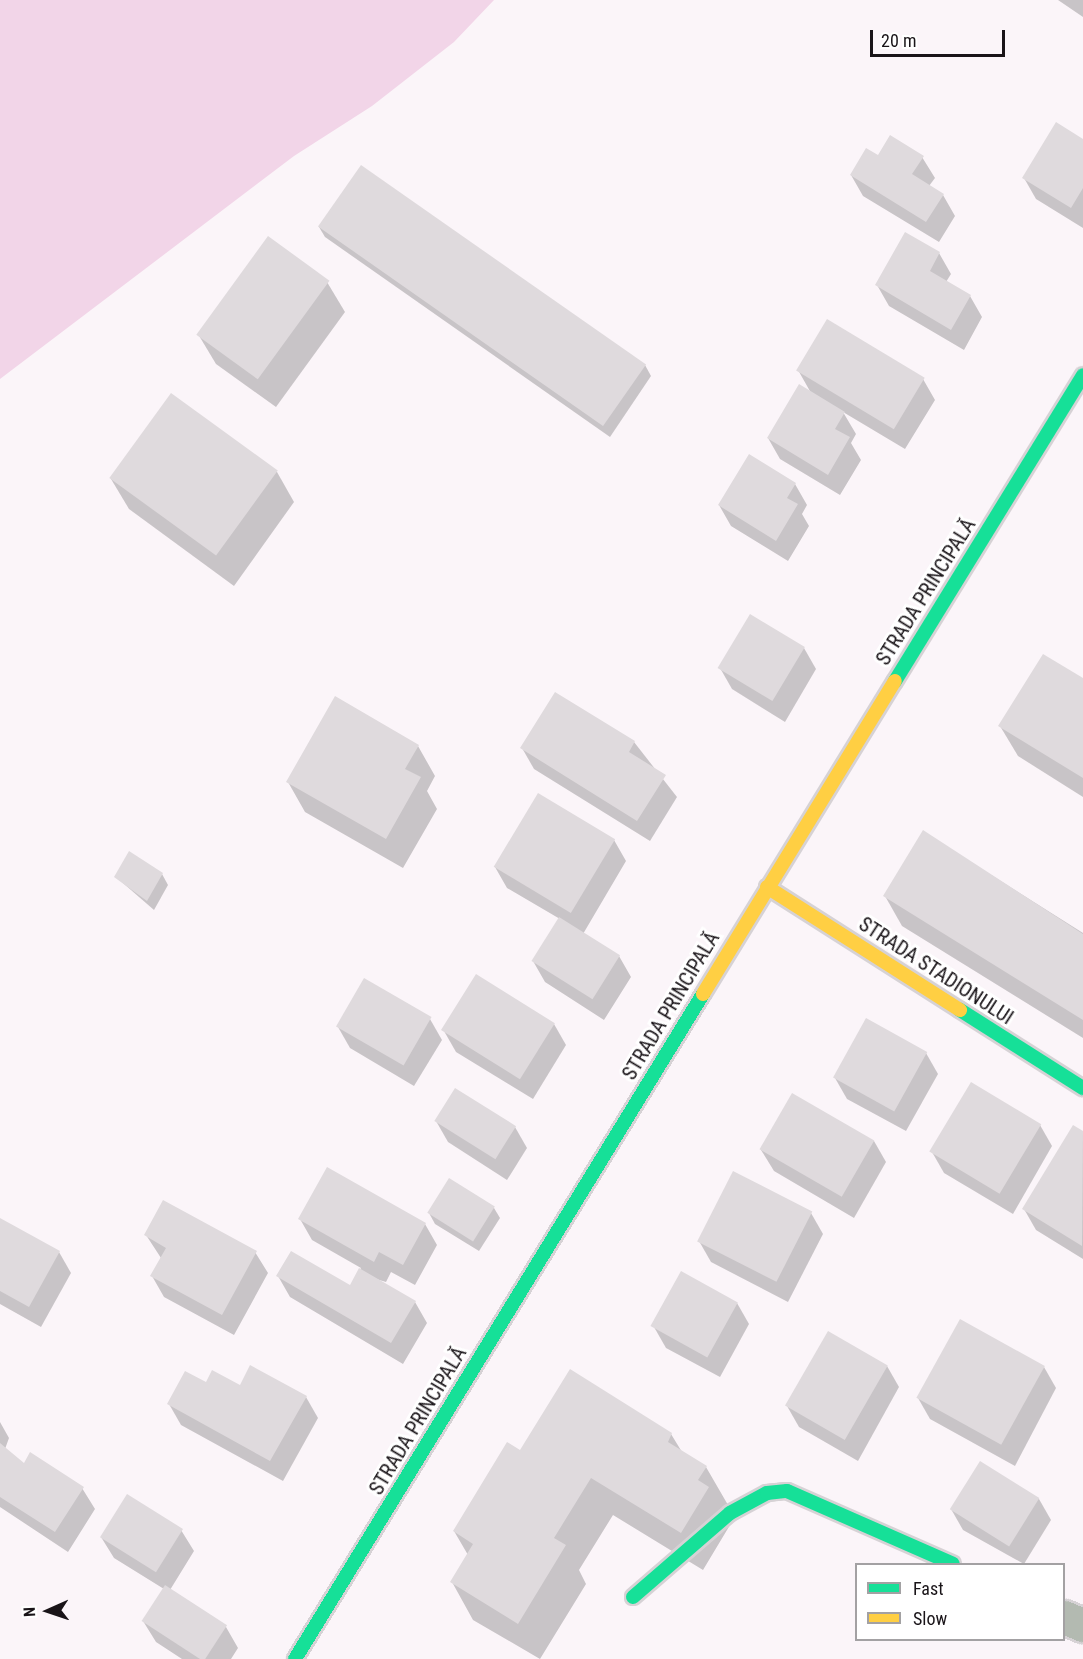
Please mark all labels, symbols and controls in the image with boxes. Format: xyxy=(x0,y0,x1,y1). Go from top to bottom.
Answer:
scale bar xyxy=(873,18,1008,56)
text: 20 m xyxy=(881,30,916,51)
street label: STRADA PRINCIPALĂ xyxy=(871,514,981,670)
street label: STRADA STADIONULUI xyxy=(854,912,1018,1030)
street label: STRADA PRINCIPALĂ xyxy=(617,928,725,1084)
street label: STRADA PRINCIPALĂ xyxy=(364,1343,472,1499)
legend xyxy=(855,1563,1065,1641)
text: Fast xyxy=(913,1578,944,1599)
north arrow xyxy=(18,1581,78,1641)
text: N xyxy=(20,1607,39,1617)
text: Slow xyxy=(913,1608,947,1629)

